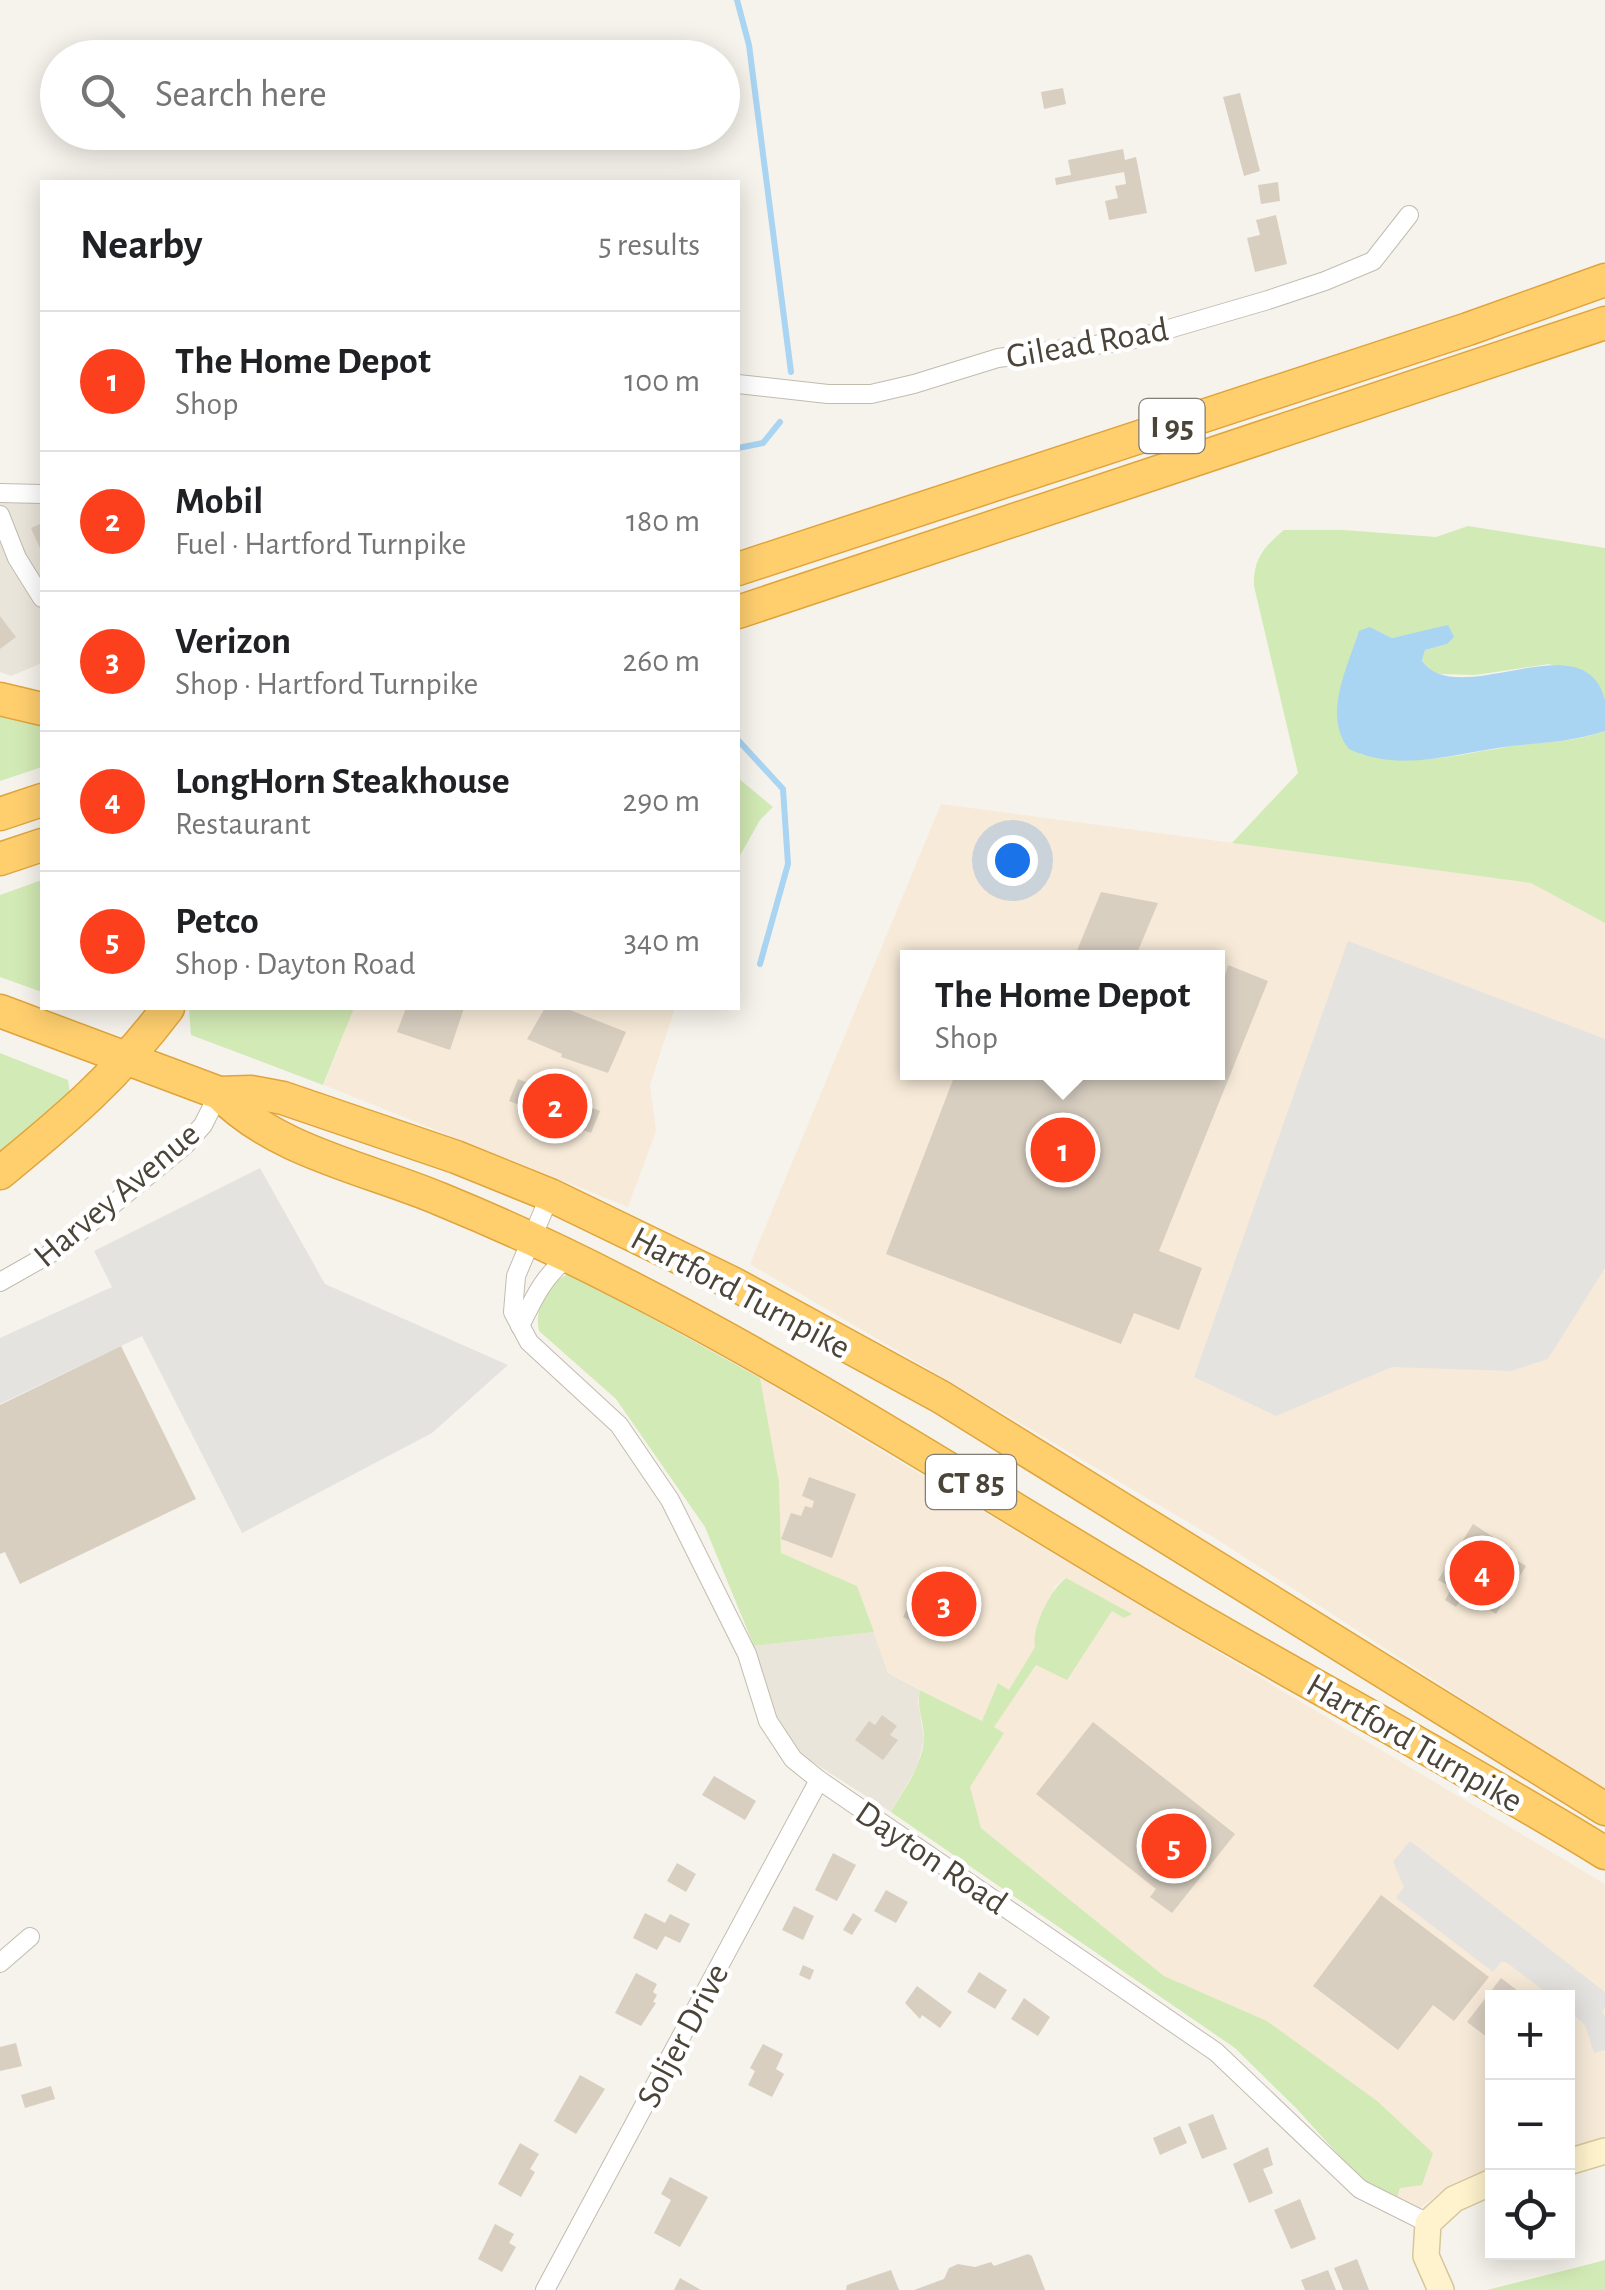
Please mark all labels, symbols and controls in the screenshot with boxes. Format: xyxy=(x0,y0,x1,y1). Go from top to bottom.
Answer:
search box xyxy=(40,40,740,150)
icon: search xyxy=(75,68,130,123)
text: Search here xyxy=(155,76,327,114)
text: Nearby xyxy=(80,224,203,266)
text: 5 results xyxy=(598,229,700,261)
street label: Gilead Road xyxy=(1004,312,1171,375)
text: The Home Depot xyxy=(175,343,431,381)
text: 1 xyxy=(107,365,118,397)
text: 100 m xyxy=(624,365,700,397)
text: Shop xyxy=(175,388,238,420)
road number: I 95 xyxy=(1140,399,1204,453)
text: Mobil xyxy=(175,483,263,521)
text: 2 xyxy=(105,505,120,537)
text: 180 m xyxy=(626,505,700,537)
text: Fuel · Hartford Turnpike xyxy=(175,528,466,560)
text: Verizon xyxy=(175,623,291,661)
text: 3 xyxy=(106,645,119,677)
text: 260 m xyxy=(623,645,700,677)
text: Shop · Hartford Turnpike xyxy=(175,668,478,700)
text: LongHorn Steakhouse xyxy=(175,763,510,801)
text: 4 xyxy=(104,785,121,817)
text: 290 m xyxy=(623,785,700,817)
text: Restaurant xyxy=(175,808,310,840)
your location xyxy=(987,835,1038,886)
text: Petco xyxy=(175,903,259,941)
text: 5 xyxy=(106,925,119,957)
text: 340 m xyxy=(624,925,700,957)
text: Shop · Dayton Road xyxy=(175,948,416,980)
popup xyxy=(900,950,1225,1080)
text: The Home Depot xyxy=(935,977,1190,1015)
text: Shop xyxy=(935,1022,998,1054)
pin: 2 xyxy=(522,1068,588,1144)
pin: 1 xyxy=(1030,1112,1096,1188)
street label: Harvey Avenue xyxy=(28,1116,206,1274)
street label: Hartford Turnpike xyxy=(625,1221,856,1366)
road number: CT 85 xyxy=(926,1455,1016,1509)
pin: 4 xyxy=(1450,1536,1514,1610)
pin: 3 xyxy=(912,1566,976,1642)
street label: Hartford Turnpike xyxy=(1300,1667,1528,1819)
street label: Dayton Road xyxy=(849,1795,1013,1921)
pin: 5 xyxy=(1142,1808,1206,1884)
street label: Soljer Drive xyxy=(631,1958,736,2113)
map controls xyxy=(1485,1990,1575,2260)
button: + xyxy=(1485,1990,1575,2080)
button: − xyxy=(1485,2080,1575,2170)
button: locate xyxy=(1485,2170,1575,2260)

